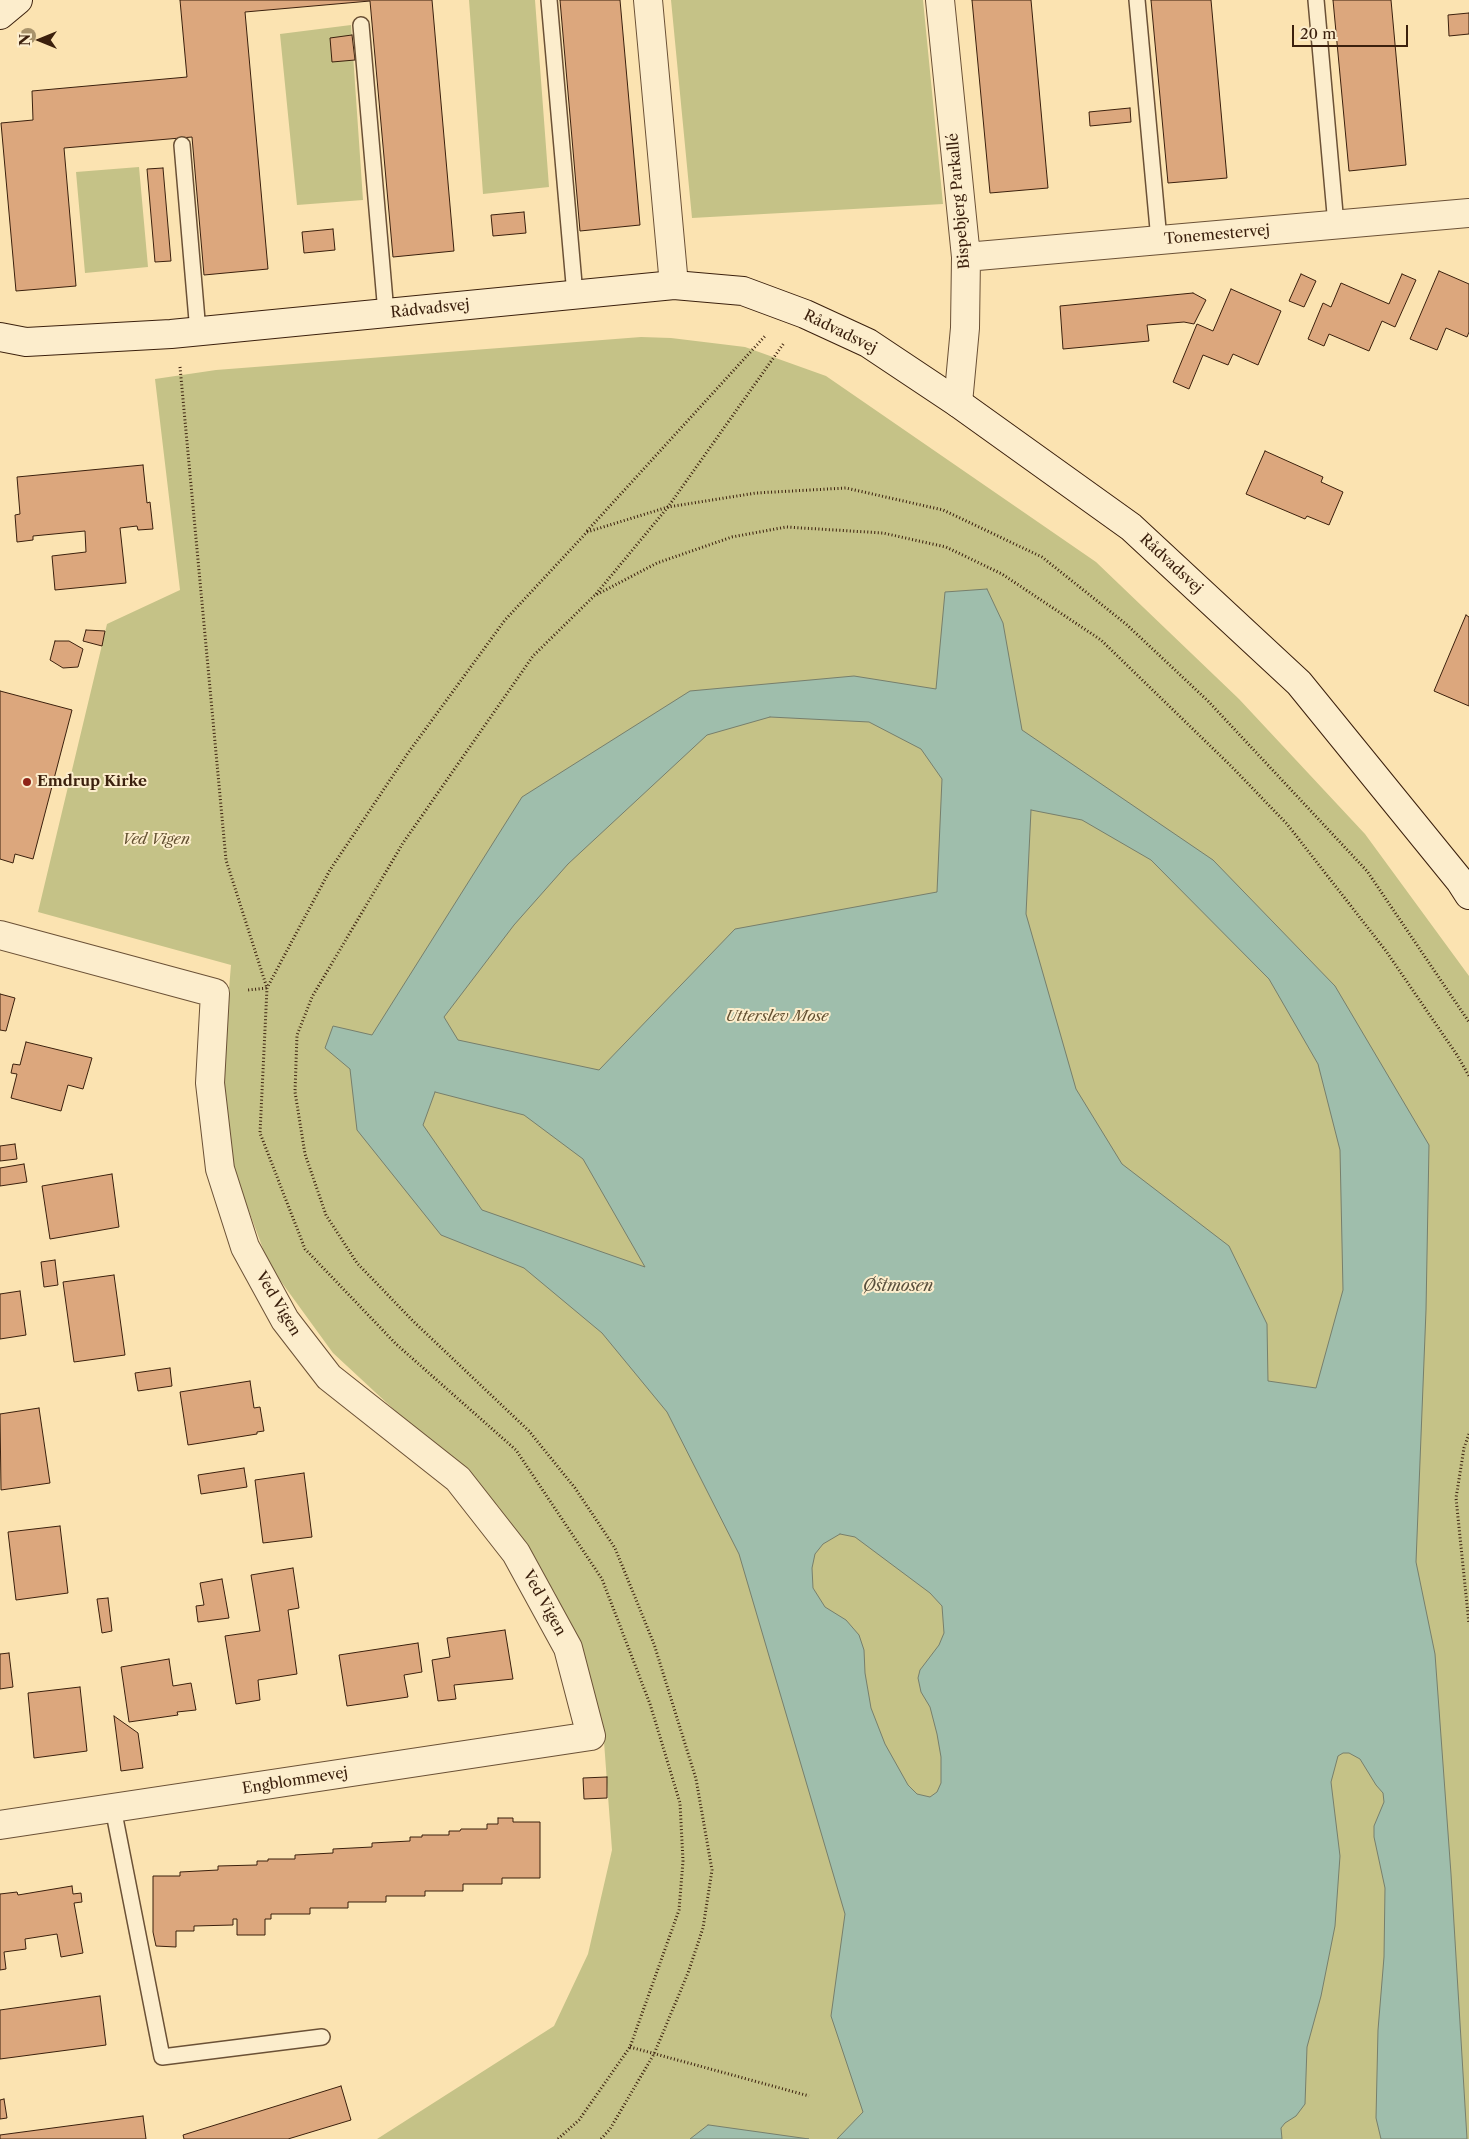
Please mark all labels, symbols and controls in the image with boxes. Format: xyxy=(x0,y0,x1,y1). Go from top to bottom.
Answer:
north arrow xyxy=(15,15,65,65)
scale bar xyxy=(1294,15,1410,47)
text: 20 m xyxy=(1300,24,1336,43)
text: N xyxy=(16,34,34,46)
street label: Bispebjerg Parkallé xyxy=(944,132,974,270)
street label: Tonemestervej xyxy=(1163,221,1271,249)
street label: Rådvadsvej xyxy=(390,296,470,322)
street label: Rådvadsvej xyxy=(800,307,880,357)
street label: Rådvadsvej xyxy=(1136,530,1206,598)
place label: Emdrup Kirke xyxy=(37,773,147,791)
marker: Emdrup Kirke xyxy=(21,776,33,788)
park label: Ved Vigen xyxy=(122,831,190,849)
park label: Utterslev Mose xyxy=(726,1008,828,1026)
street label: Ved Vigen xyxy=(252,1268,304,1340)
water label: Østmosen xyxy=(863,1276,933,1296)
street label: Ved Vigen xyxy=(519,1567,569,1639)
street label: Engblommevej xyxy=(241,1764,349,1798)

